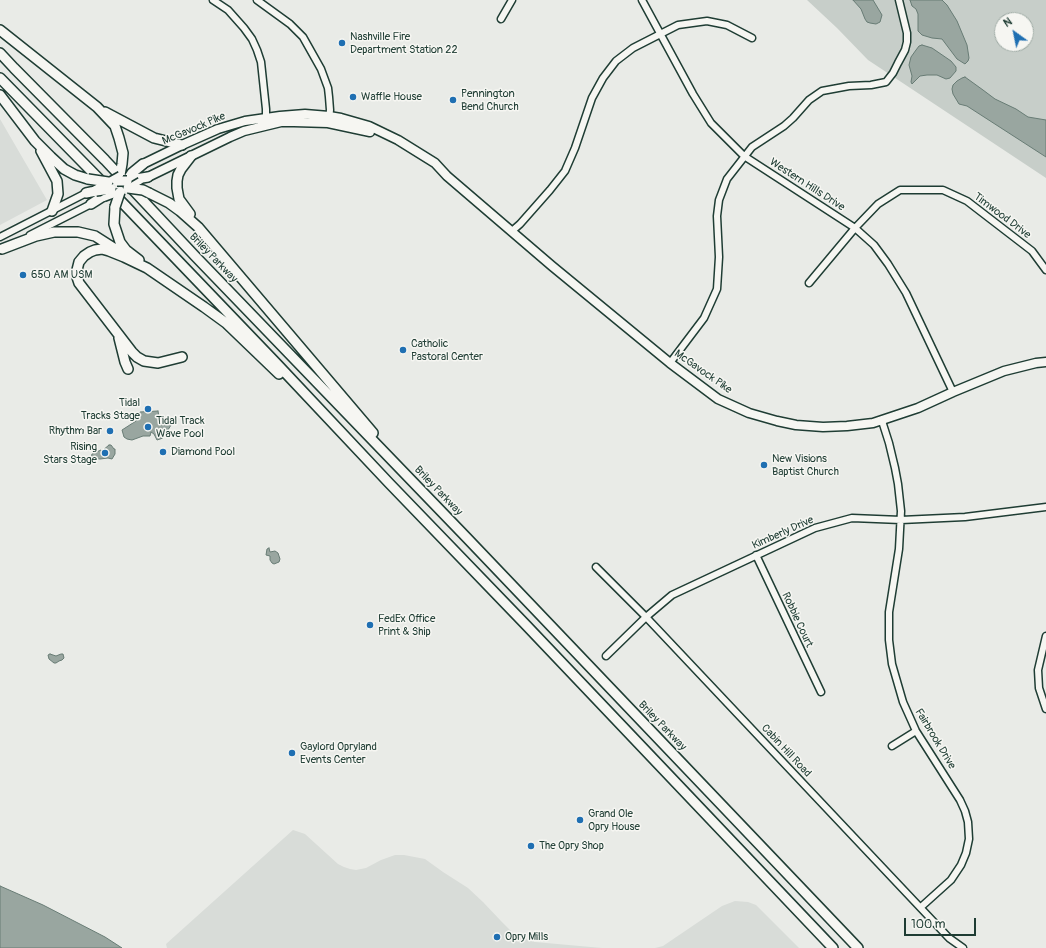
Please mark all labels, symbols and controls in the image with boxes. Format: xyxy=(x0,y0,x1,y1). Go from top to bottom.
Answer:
north arrow xyxy=(994,12,1034,52)
text: N xyxy=(1001,15,1014,30)
place label: Nashville Fire Department Station 22 xyxy=(350,30,458,56)
marker: Nashville Fire Department Station 22 xyxy=(337,38,347,48)
place label: Pennington Bend Church xyxy=(461,87,519,113)
place label: Waffle House xyxy=(361,90,422,104)
marker: Waffle House xyxy=(348,92,358,102)
marker: Pennington Bend Church xyxy=(448,95,458,105)
street label: McGavock Pike xyxy=(160,110,228,148)
street label: Western Hills Drive xyxy=(767,156,847,214)
street label: Timwood Drive xyxy=(971,190,1033,242)
street label: Briley Parkway xyxy=(186,230,240,286)
place label: 650 AM USM xyxy=(31,268,92,282)
marker: 650 AM USM xyxy=(18,270,28,280)
place label: Catholic Pastoral Center xyxy=(411,337,483,363)
marker: Catholic Pastoral Center xyxy=(398,345,408,355)
street label: McGavock Pike xyxy=(672,347,734,397)
place label: Tidal Tracks Stage xyxy=(81,396,140,422)
marker: Tidal Tracks Stage xyxy=(143,404,153,414)
place label: Tidal Track Wave Pool xyxy=(156,414,205,440)
marker: Tidal Track Wave Pool xyxy=(143,422,153,432)
place label: Rhythm Bar xyxy=(49,424,102,438)
marker: Rhythm Bar xyxy=(105,426,115,436)
place label: Rising Stars Stage xyxy=(43,440,97,466)
place label: Diamond Pool xyxy=(171,445,235,459)
marker: Diamond Pool xyxy=(158,447,168,457)
marker: Rising Stars Stage xyxy=(100,448,110,458)
place label: New Visions Baptist Church xyxy=(772,452,839,478)
marker: New Visions Baptist Church xyxy=(759,460,769,470)
street label: Briley Parkway xyxy=(411,463,465,519)
street label: Kimberly Drive xyxy=(750,514,816,552)
street label: Robbie Court xyxy=(778,590,816,650)
place label: FedEx Office Print & Ship xyxy=(378,612,435,638)
marker: FedEx Office Print & Ship xyxy=(365,620,375,630)
street label: Briley Parkway xyxy=(635,698,689,754)
street label: Fairbrook Drive xyxy=(912,706,958,772)
street label: Cabin Hill Road xyxy=(758,722,814,780)
place label: Gaylord Opryland Events Center xyxy=(300,740,377,766)
marker: Gaylord Opryland Events Center xyxy=(287,748,297,758)
place label: Grand Ole Opry House xyxy=(588,807,640,833)
marker: Grand Ole Opry House xyxy=(575,815,585,825)
place label: The Opry Shop xyxy=(539,839,604,853)
marker: The Opry Shop xyxy=(526,841,536,851)
scale bar xyxy=(906,910,978,936)
text: 100 m xyxy=(911,917,945,932)
place label: Opry Mills xyxy=(505,930,548,944)
marker: Opry Mills xyxy=(492,932,502,942)

